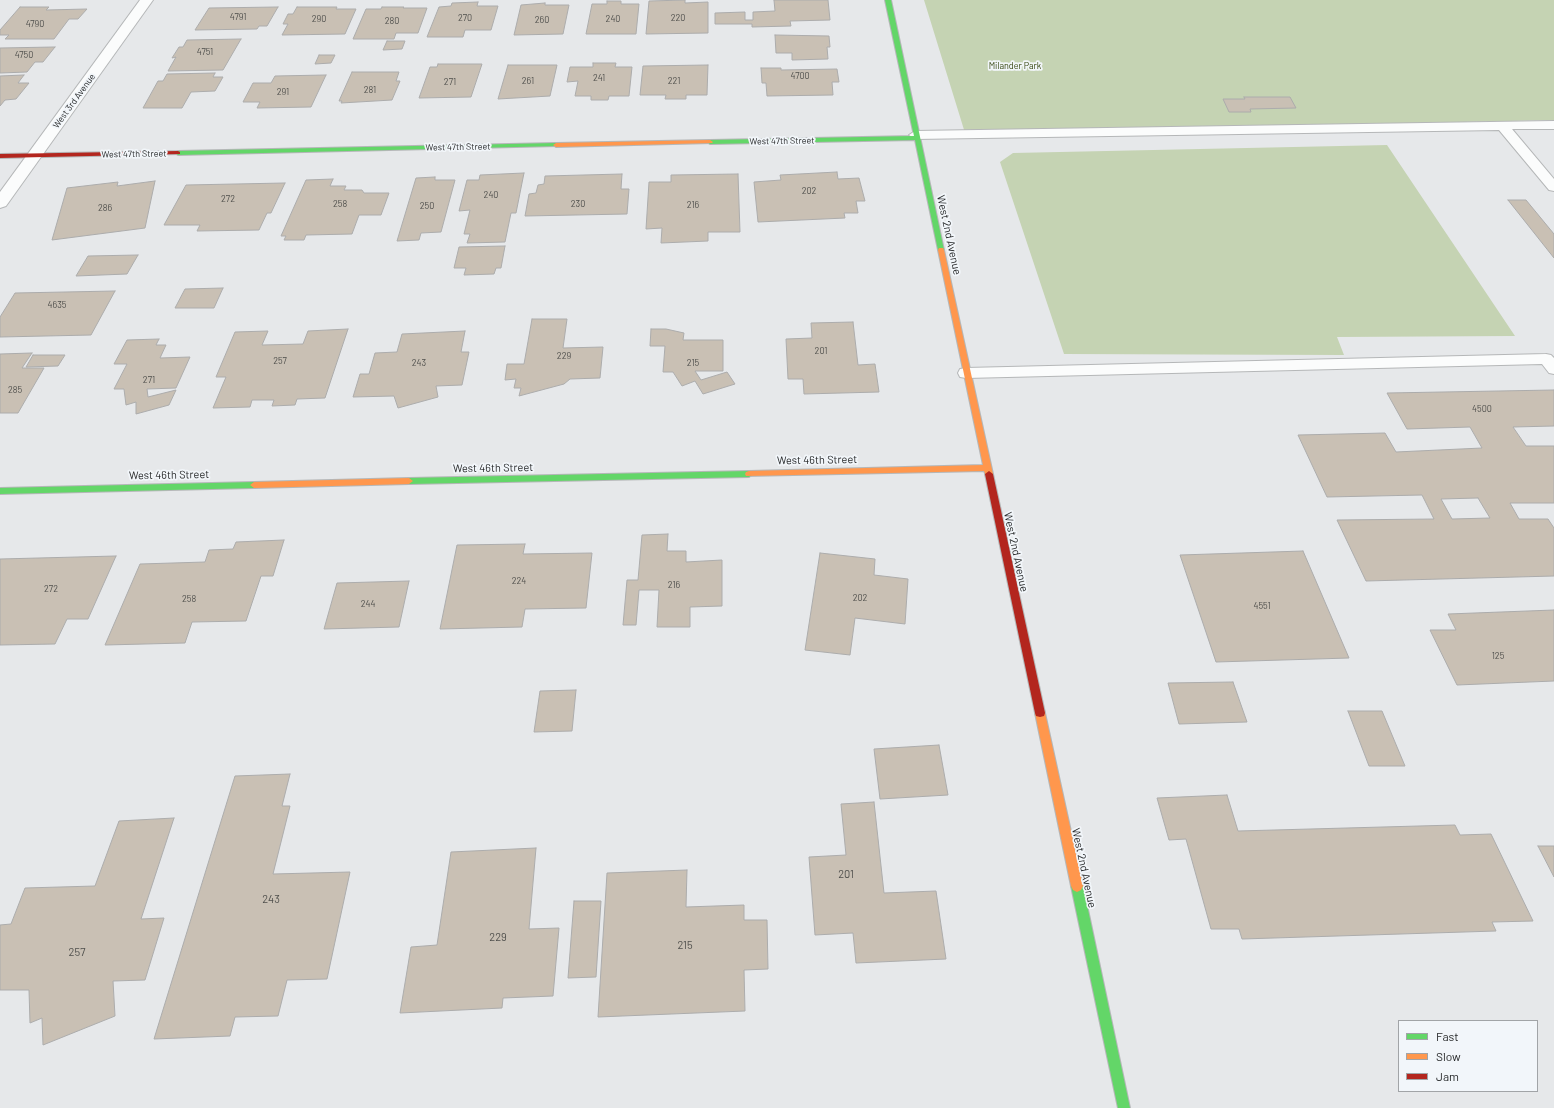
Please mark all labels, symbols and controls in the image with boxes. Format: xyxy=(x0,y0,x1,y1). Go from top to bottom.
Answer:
house number: 4791 xyxy=(230,12,246,22)
house number: 270 xyxy=(458,13,472,23)
house number: 220 xyxy=(671,13,685,23)
house number: 290 xyxy=(312,14,326,24)
house number: 240 xyxy=(606,14,620,24)
house number: 260 xyxy=(535,15,549,25)
house number: 280 xyxy=(385,16,399,26)
house number: 4790 xyxy=(26,19,44,29)
house number: 4751 xyxy=(197,47,213,57)
house number: 4750 xyxy=(15,50,33,60)
park label: Milander Park xyxy=(989,61,1041,71)
house number: 4700 xyxy=(790,71,810,81)
street label: West 3rd Avenue xyxy=(51,72,97,130)
house number: 241 xyxy=(593,73,605,83)
house number: 261 xyxy=(522,76,534,86)
house number: 221 xyxy=(668,76,680,86)
house number: 271 xyxy=(444,77,456,87)
house number: 281 xyxy=(364,85,376,95)
house number: 291 xyxy=(277,87,289,97)
street label: West 47th Street xyxy=(749,135,815,147)
street label: West 47th Street xyxy=(425,141,491,153)
street label: West 47th Street xyxy=(101,148,167,160)
house number: 202 xyxy=(802,186,816,196)
house number: 240 xyxy=(484,190,498,200)
house number: 272 xyxy=(221,194,235,204)
street label: West 2nd Avenue xyxy=(934,194,964,276)
house number: 258 xyxy=(333,199,347,209)
house number: 230 xyxy=(571,199,585,209)
house number: 216 xyxy=(687,200,699,210)
house number: 250 xyxy=(420,201,434,211)
house number: 286 xyxy=(98,203,112,213)
house number: 4635 xyxy=(48,300,66,310)
house number: 201 xyxy=(815,346,827,356)
house number: 229 xyxy=(557,351,571,361)
house number: 257 xyxy=(273,356,287,366)
house number: 243 xyxy=(412,358,426,368)
house number: 215 xyxy=(687,358,699,368)
house number: 271 xyxy=(143,375,155,385)
house number: 285 xyxy=(8,385,22,395)
house number: 4500 xyxy=(1472,404,1492,414)
street label: West 46th Street xyxy=(777,453,857,467)
street label: West 46th Street xyxy=(453,461,533,475)
street label: West 46th Street xyxy=(129,468,209,482)
street label: West 2nd Avenue xyxy=(1001,511,1031,593)
house number: 224 xyxy=(512,576,526,586)
house number: 216 xyxy=(668,580,680,590)
house number: 272 xyxy=(44,584,58,594)
house number: 202 xyxy=(853,593,867,603)
house number: 258 xyxy=(182,594,196,604)
house number: 244 xyxy=(361,599,375,609)
house number: 4551 xyxy=(1253,601,1271,611)
house number: 125 xyxy=(1492,651,1504,661)
street label: West 2nd Avenue xyxy=(1069,827,1099,909)
house number: 201 xyxy=(838,867,854,881)
house number: 243 xyxy=(262,892,280,906)
house number: 229 xyxy=(489,930,507,944)
house number: 215 xyxy=(677,938,693,952)
house number: 257 xyxy=(69,945,85,959)
legend xyxy=(1398,1020,1538,1092)
text: Fast xyxy=(1436,1029,1459,1043)
text: Slow xyxy=(1436,1049,1461,1063)
text: Jam xyxy=(1436,1069,1459,1083)

